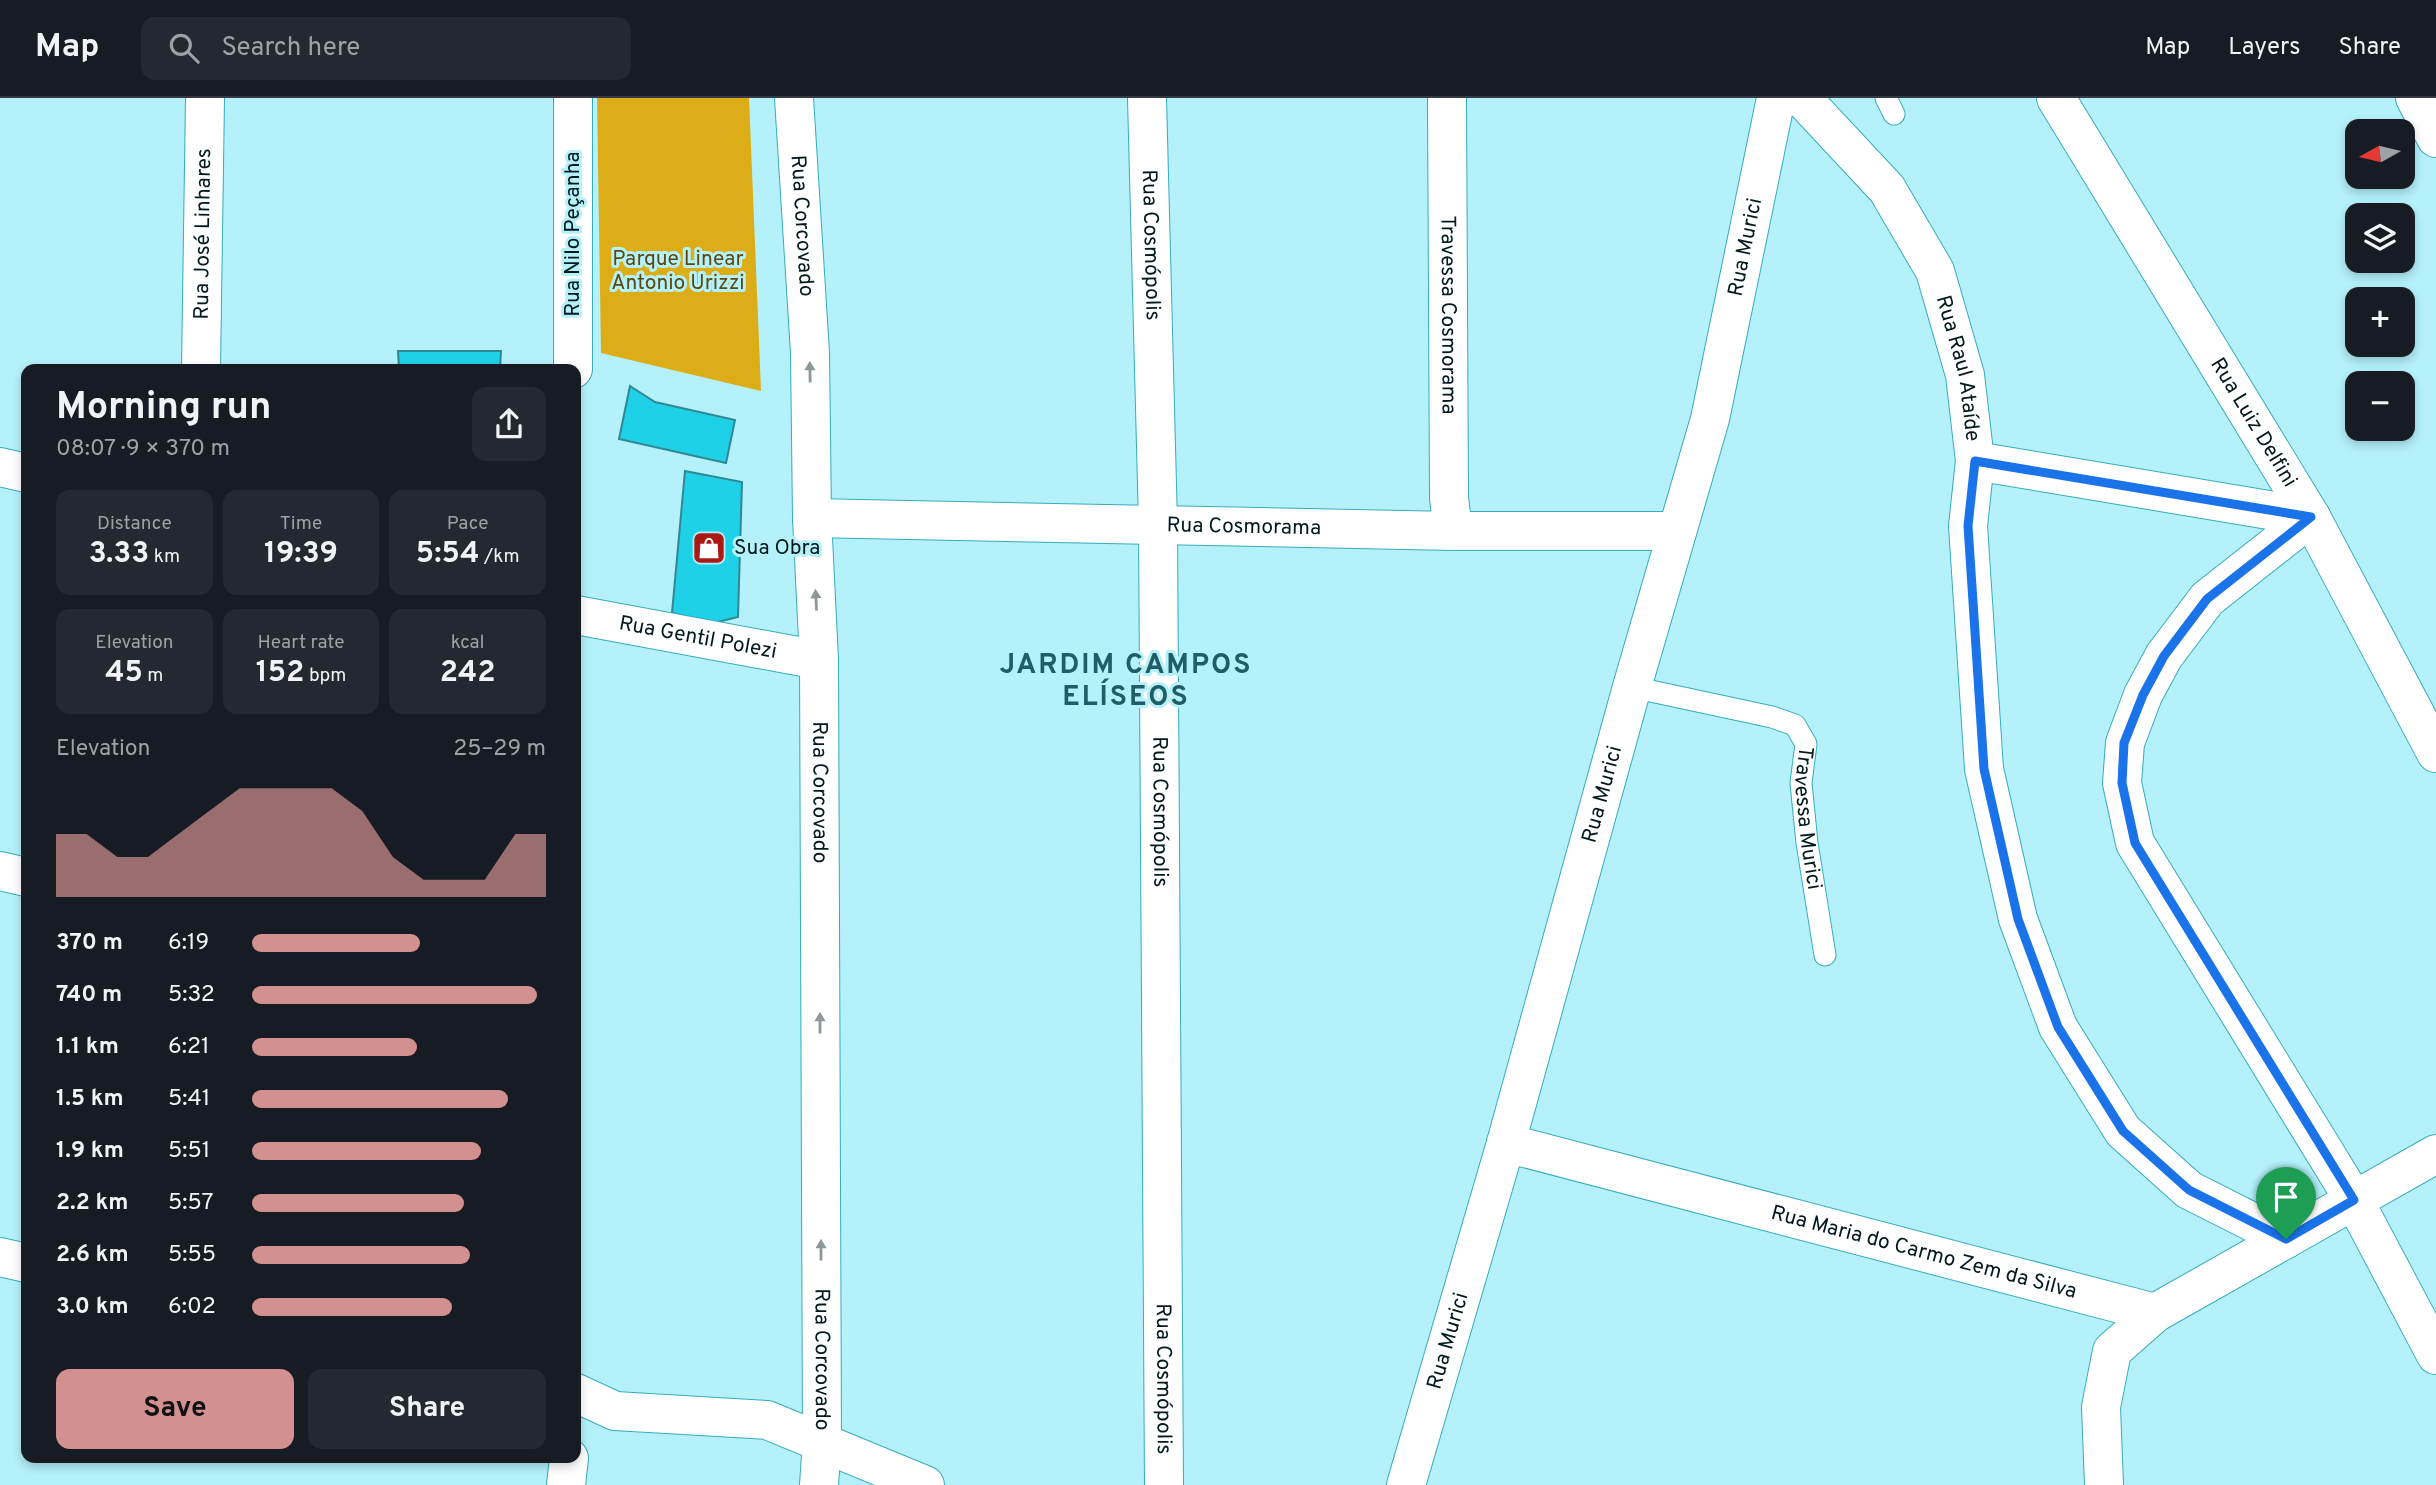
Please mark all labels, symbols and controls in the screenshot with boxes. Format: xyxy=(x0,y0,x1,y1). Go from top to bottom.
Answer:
search box xyxy=(141,17,631,80)
text: Map xyxy=(35,27,99,69)
icon: search xyxy=(165,29,203,67)
text: Search here xyxy=(221,32,360,65)
text: Map xyxy=(2145,33,2190,63)
text: Layers xyxy=(2228,33,2300,63)
text: Share xyxy=(2338,33,2401,63)
north arrow xyxy=(2345,119,2415,189)
map controls xyxy=(2345,119,2415,441)
street label: Rua José Linhares xyxy=(188,148,218,320)
street label: Rua Nilo Peçanha xyxy=(560,151,587,317)
street label: Rua Corcovado xyxy=(784,154,820,298)
street label: Rua Cosmópolis xyxy=(1135,169,1166,321)
street label: Rua Murici xyxy=(1722,196,1769,299)
button: layers xyxy=(2345,203,2415,273)
street label: Travessa Cosmorama xyxy=(1434,215,1462,415)
park label: Parque Linear Antonio Urizzi xyxy=(611,246,745,297)
button: + xyxy=(2345,287,2415,357)
street label: Rua Raul Ataíde xyxy=(1929,292,1986,443)
street label: Rua Luiz Delfini xyxy=(2204,353,2303,492)
one-way arrow xyxy=(804,361,816,383)
button: − xyxy=(2345,371,2415,441)
text: Morning run xyxy=(56,384,272,433)
button: share xyxy=(472,387,546,461)
text: 08:07 · 9 × 370 m xyxy=(56,435,230,464)
text: Distance xyxy=(97,512,172,536)
text: Time xyxy=(280,512,322,536)
text: Pace xyxy=(447,512,489,536)
street label: Rua Cosmorama xyxy=(1166,512,1321,542)
shop icon: Sua Obra xyxy=(690,529,728,567)
place label: Sua Obra xyxy=(734,535,820,562)
text: 3.33 xyxy=(89,536,149,573)
text: 19:39 xyxy=(264,536,338,573)
text: 5:54 xyxy=(416,536,480,573)
text: km xyxy=(149,545,180,569)
text: /km xyxy=(480,545,520,569)
one-way arrow xyxy=(811,588,822,610)
street label: Rua Gentil Polezi xyxy=(617,610,779,665)
text: Elevation xyxy=(95,631,173,655)
text: Heart rate xyxy=(258,631,344,655)
text: kcal xyxy=(451,631,485,655)
district label: JARDIM CAMPOS ELÍSEOS xyxy=(1000,648,1252,716)
text: 45 xyxy=(105,655,143,692)
text: 152 xyxy=(256,655,304,692)
text: 242 xyxy=(440,655,496,692)
text: m xyxy=(143,664,163,688)
text: bpm xyxy=(304,664,346,688)
street label: Rua Corcovado xyxy=(806,721,833,863)
text: Elevation xyxy=(56,735,151,764)
text: 25–29 m xyxy=(453,735,546,764)
street label: Rua Cosmópolis xyxy=(1146,736,1174,888)
street label: Rua Murici xyxy=(1576,743,1629,846)
street label: Travessa Murici xyxy=(1787,745,1828,892)
text: 370 m xyxy=(56,929,123,958)
text: 6:19 xyxy=(168,929,209,958)
text: 740 m xyxy=(56,981,122,1010)
text: 5:32 xyxy=(168,981,215,1010)
one-way arrow xyxy=(814,1012,826,1034)
text: 1.1 km xyxy=(56,1033,119,1062)
text: 6:21 xyxy=(168,1033,210,1062)
text: 1.5 km xyxy=(56,1085,124,1114)
text: 5:41 xyxy=(168,1085,210,1114)
text: 1.9 km xyxy=(56,1137,124,1166)
text: 5:51 xyxy=(168,1137,210,1166)
pin xyxy=(2256,1167,2316,1239)
icon: arrive xyxy=(2267,1178,2305,1216)
text: 2.2 km xyxy=(56,1189,129,1218)
text: 5:57 xyxy=(168,1189,214,1218)
street label: Rua Maria do Carmo Zem da Silva xyxy=(1768,1199,2080,1305)
one-way arrow xyxy=(815,1239,827,1261)
text: 2.6 km xyxy=(56,1241,129,1270)
text: 5:55 xyxy=(168,1241,216,1270)
street label: Rua Corcovado xyxy=(808,1288,835,1430)
street label: Rua Murici xyxy=(1421,1289,1475,1393)
text: 3.0 km xyxy=(56,1293,129,1322)
text: 6:02 xyxy=(168,1293,216,1322)
street label: Rua Cosmópolis xyxy=(1149,1303,1177,1455)
button: Save xyxy=(56,1369,294,1449)
button: Share xyxy=(308,1369,546,1449)

